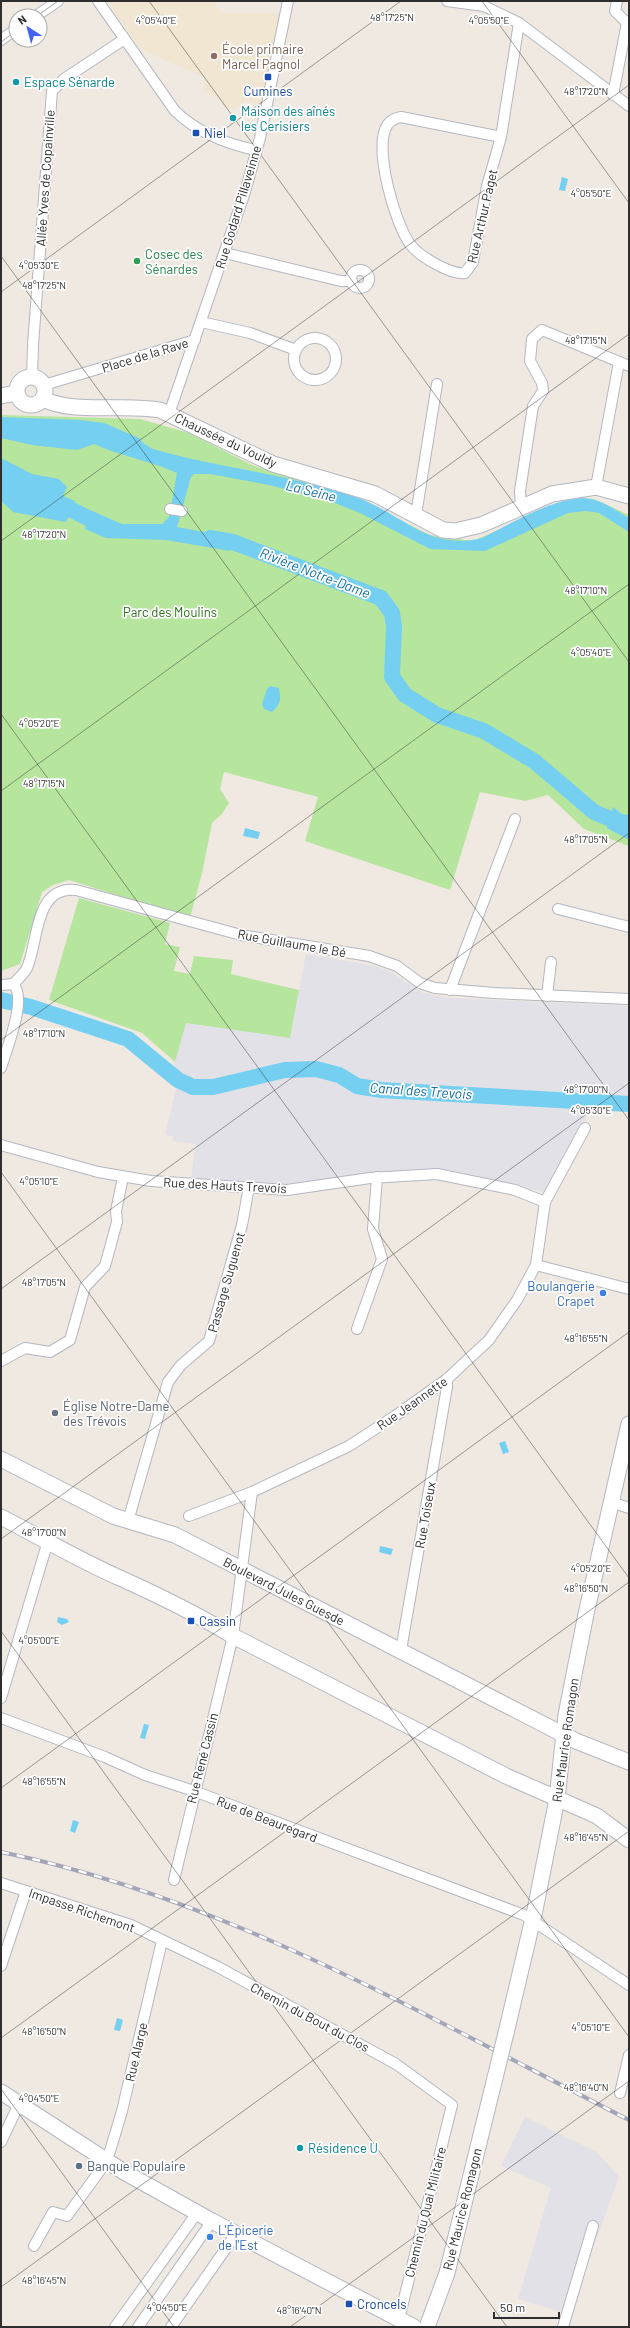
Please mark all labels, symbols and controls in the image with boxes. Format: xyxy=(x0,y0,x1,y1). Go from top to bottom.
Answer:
north arrow xyxy=(8,8,48,48)
text: 48°17'25"N xyxy=(370,11,414,23)
text: N xyxy=(15,12,29,27)
text: 4°05'40"E xyxy=(135,14,177,26)
text: 4°05'50"E xyxy=(469,14,509,26)
place label: École primaire Marcel Pagnol xyxy=(222,41,304,72)
marker: École primaire Marcel Pagnol xyxy=(209,51,219,61)
marker: Cumines xyxy=(263,72,273,82)
place label: Espace Sénarde xyxy=(24,74,115,90)
marker: Espace Sénarde xyxy=(11,77,21,87)
place label: Cumines xyxy=(244,83,292,99)
text: 48°17'20"N xyxy=(564,85,608,97)
place label: Maison des aînés les Cerisiers xyxy=(241,103,335,134)
street label: Allée Yves de Copainville xyxy=(32,109,58,247)
marker: Maison des aînés les Cerisiers xyxy=(228,113,238,123)
place label: Niel xyxy=(204,125,226,141)
marker: Niel xyxy=(191,128,201,138)
street label: Rue Godard Pillaveinne xyxy=(212,143,264,271)
street label: Rue Arthur Paget xyxy=(463,167,501,265)
text: 4°05'50"E xyxy=(571,187,611,199)
place label: Cosec des Sénardes xyxy=(145,246,203,277)
marker: Cosec des Sénardes xyxy=(132,256,142,266)
text: 4°05'30"E xyxy=(19,259,59,271)
text: 48°17'25"N xyxy=(22,279,66,291)
street label: Place de la Rave xyxy=(100,334,190,376)
text: 48°17'15"N xyxy=(565,334,607,346)
street label: Chaussée du Vouldy xyxy=(172,409,280,471)
water label: La Seine xyxy=(284,476,338,505)
text: 48°17'20"N xyxy=(22,528,66,540)
water label: Rivière Notre-Dame xyxy=(258,544,373,601)
text: 48°17'10"N xyxy=(565,584,607,596)
park label: Parc des Moulins xyxy=(123,604,217,620)
text: 4°05'40"E xyxy=(570,646,612,658)
text: 4°05'20"E xyxy=(18,717,60,729)
text: 48°17'15"N xyxy=(23,777,65,789)
text: 48°17'05"N xyxy=(564,833,608,845)
street label: Rue Guillaume le Bé xyxy=(236,926,348,960)
text: 48°17'10"N xyxy=(23,1027,65,1039)
water label: Canal des Trevois xyxy=(369,1078,473,1103)
text: 48°17'00"N xyxy=(564,1083,608,1095)
text: 4°05'30"E xyxy=(571,1104,611,1116)
street label: Rue des Hauts Trevois xyxy=(163,1174,287,1196)
text: 4°05'10"E xyxy=(19,1175,59,1187)
street label: Passage Suguenot xyxy=(204,1230,248,1334)
text: 48°17'05"N xyxy=(22,1276,66,1288)
place label: Boulangerie Crapet xyxy=(527,1278,595,1309)
marker: Boulangerie Crapet xyxy=(598,1288,608,1298)
text: 48°16'55"N xyxy=(564,1332,608,1344)
street label: Rue Jeannette xyxy=(374,1373,450,1433)
place label: Église Notre-Dame des Trévois xyxy=(63,1398,169,1429)
marker: Église Notre-Dame des Trévois xyxy=(50,1408,60,1418)
street label: Rue Toiseux xyxy=(411,1480,439,1550)
text: 48°17'00"N xyxy=(22,1526,66,1538)
street label: Boulevard Jules Guesde xyxy=(221,1553,347,1629)
text: 4°05'20"E xyxy=(570,1562,612,1574)
text: 48°16'50"N xyxy=(564,1582,608,1594)
place label: Cassin xyxy=(199,1613,236,1629)
marker: Cassin xyxy=(186,1616,196,1626)
text: 4°05'00"E xyxy=(18,1634,60,1646)
street label: Rue Maurice Romagon xyxy=(548,1677,582,1803)
street label: Rue René Cassin xyxy=(183,1711,221,1805)
text: 48°16'55"N xyxy=(22,1775,66,1787)
street label: Rue de Beauregard xyxy=(214,1792,320,1846)
text: 48°16'45"N xyxy=(564,1831,608,1843)
street label: Impasse Richemont xyxy=(27,1884,137,1936)
street label: Chemin du Bout du Clos xyxy=(248,1979,372,2055)
street label: Rue Alarge xyxy=(121,2021,151,2083)
text: 4°05'10"E xyxy=(571,2021,611,2033)
text: 48°16'50"N xyxy=(22,2025,66,2037)
text: 48°16'40"N xyxy=(564,2081,608,2093)
text: 4°04'50"E xyxy=(18,2092,60,2104)
place label: Résidence U xyxy=(308,2140,378,2156)
marker: Résidence U xyxy=(295,2143,305,2153)
street label: Chemin du Quai Militaire xyxy=(401,2145,449,2279)
street label: Rue Maurice Romagon xyxy=(439,2146,485,2272)
place label: Banque Populaire xyxy=(87,2158,186,2174)
marker: Banque Populaire xyxy=(74,2161,84,2171)
place label: L'Épicerie de l'Est xyxy=(218,2222,274,2253)
marker: L'Épicerie de l'Est xyxy=(205,2232,215,2242)
text: 48°16'45"N xyxy=(22,2274,66,2286)
scale bar xyxy=(494,2294,559,2320)
place label: Croncels xyxy=(357,2296,406,2312)
marker: Croncels xyxy=(344,2299,354,2309)
text: 50 m xyxy=(500,2300,525,2314)
text: 4°04'50"E xyxy=(146,2301,188,2313)
text: 48°16'40"N xyxy=(277,2304,321,2316)

